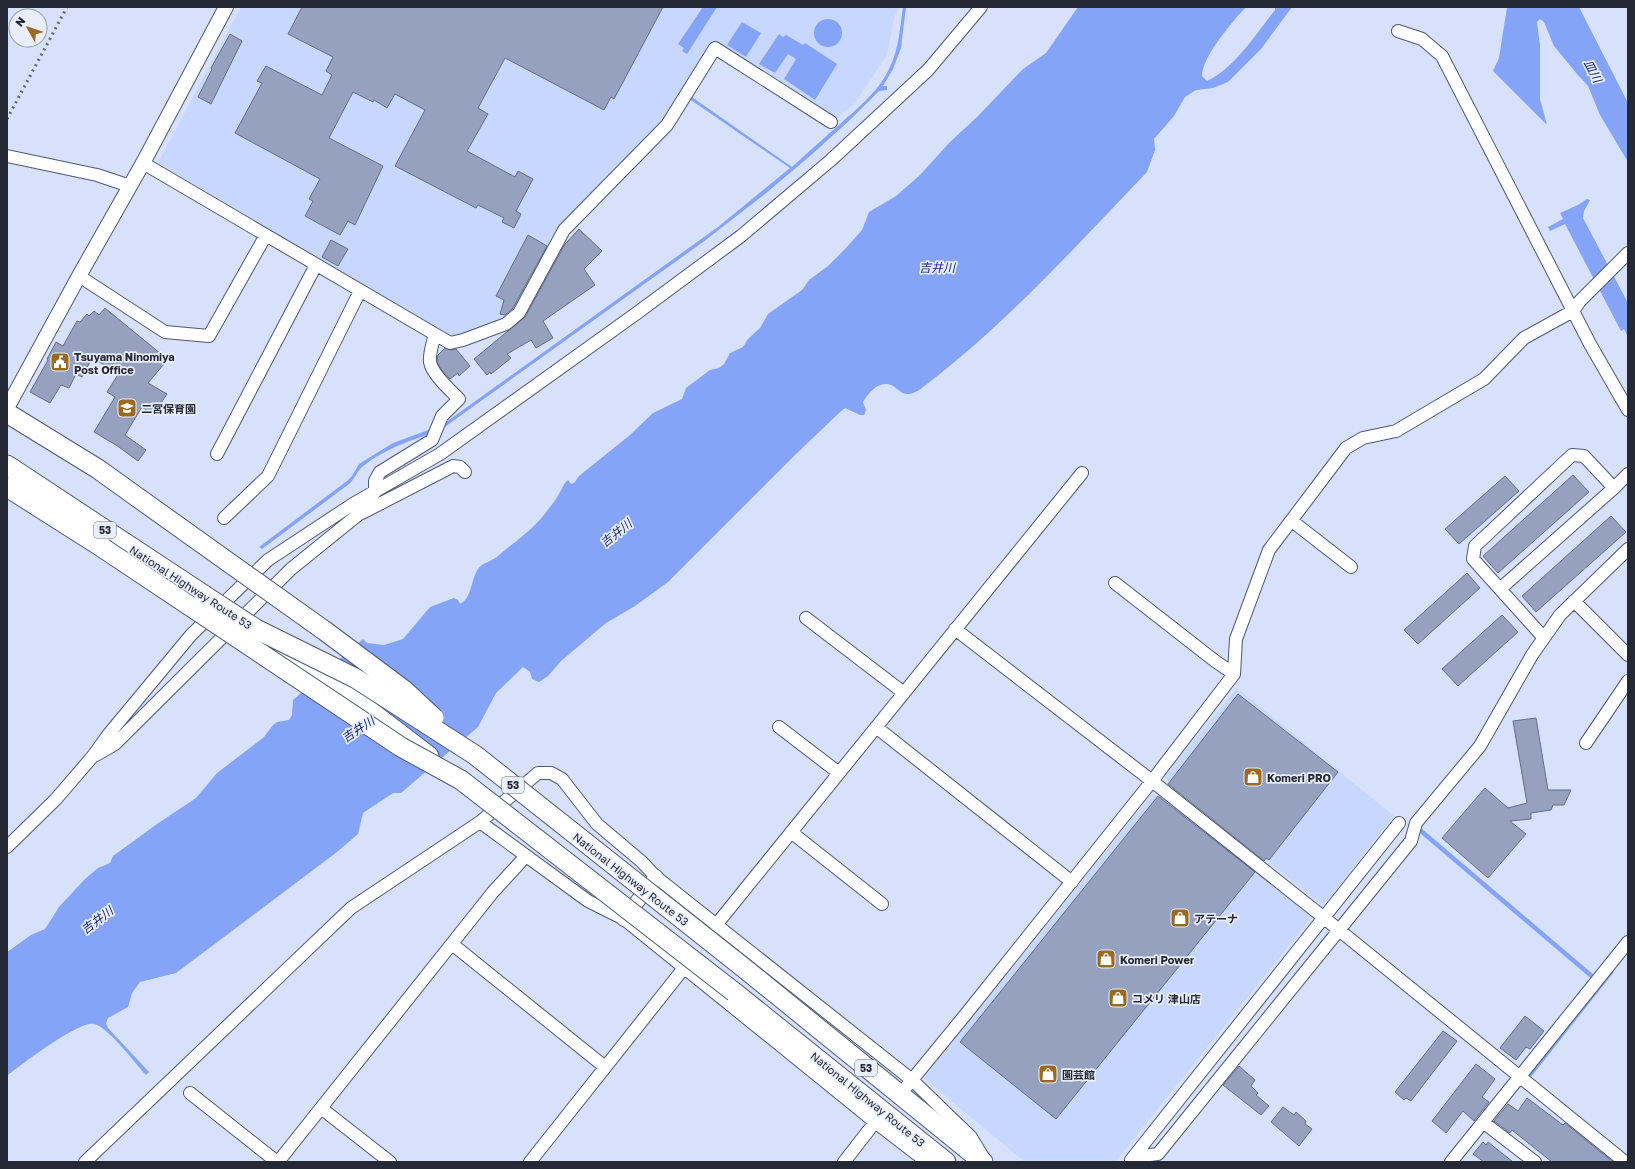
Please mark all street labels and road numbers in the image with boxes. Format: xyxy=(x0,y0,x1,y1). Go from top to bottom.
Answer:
road number: 53 xyxy=(94,522,116,538)
street label: National Highway Route 53 xyxy=(128,543,254,631)
road number: 53 xyxy=(502,777,524,793)
street label: National Highway Route 53 xyxy=(571,830,691,928)
street label: National Highway Route 53 xyxy=(808,1049,928,1149)
road number: 53 xyxy=(855,1060,877,1076)

